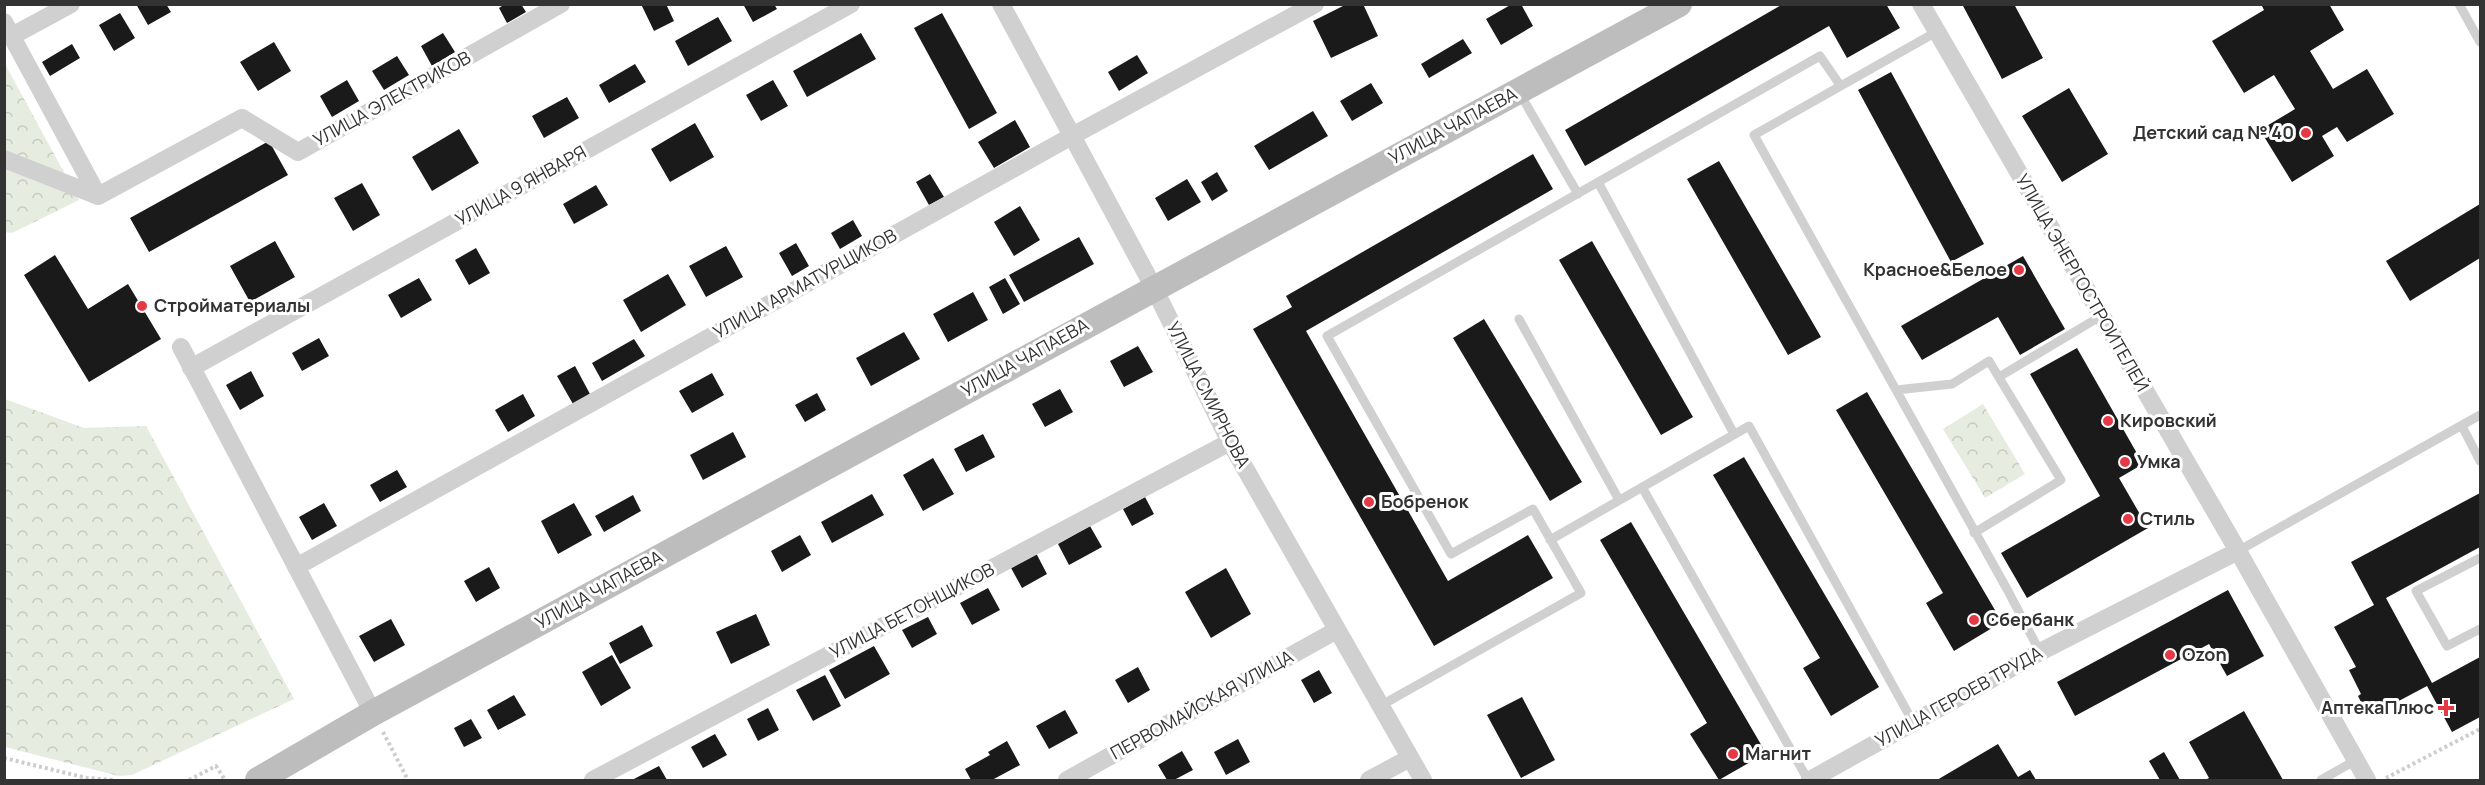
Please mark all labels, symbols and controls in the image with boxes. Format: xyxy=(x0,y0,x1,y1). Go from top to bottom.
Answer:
street label: УЛИЦА ЭЛЕКТРИКОВ xyxy=(308,45,475,151)
street label: УЛИЦА ЧАПАЕВА xyxy=(1384,81,1522,169)
place label: Детский сад № 40 xyxy=(2133,120,2294,144)
marker: Детский сад № 40 xyxy=(2299,126,2313,140)
street label: УЛИЦА 9 ЯНВАРЯ xyxy=(451,139,590,231)
street label: УЛИЦА ЭНЕРГОСТРОИТЕЛЕЙ xyxy=(2011,169,2155,396)
street label: УЛИЦА АРМАТУРЩИКОВ xyxy=(708,223,901,344)
place label: Красное&Белое xyxy=(1863,257,2007,281)
marker: Красное&Белое xyxy=(2012,263,2026,277)
place label: Стройматериалы xyxy=(154,293,310,317)
marker: Стройматериалы xyxy=(135,299,149,313)
street label: УЛИЦА ЧАПАЕВА xyxy=(956,312,1093,402)
street label: УЛИЦА СМИРНОВА xyxy=(1161,317,1257,473)
place label: Кировский xyxy=(2120,408,2217,432)
marker: Кировский xyxy=(2101,414,2115,428)
place label: Умка xyxy=(2137,449,2181,473)
marker: Умка xyxy=(2118,455,2132,469)
place label: Бобренок xyxy=(1381,489,1470,513)
marker: Бобренок xyxy=(1362,495,1376,509)
place label: Стиль xyxy=(2140,506,2195,530)
marker: Стиль xyxy=(2121,512,2135,526)
street label: УЛИЦА ЧАПАЕВА xyxy=(530,544,667,634)
street label: УЛИЦА БЕТОНЩИКОВ xyxy=(825,557,998,664)
place label: Сбербанк xyxy=(1986,607,2075,631)
marker: Сбербанк xyxy=(1967,613,1981,627)
street label: УЛИЦА ГЕРОЕВ ТРУДА xyxy=(1871,640,2047,752)
place label: Ozon xyxy=(2182,642,2227,666)
street label: ПЕРВОМАЙСКАЯ УЛИЦА xyxy=(1106,644,1298,764)
marker: Ozon xyxy=(2163,648,2177,662)
place label: АптекаПлюс xyxy=(2321,695,2434,719)
marker: АптекаПлюс xyxy=(2439,701,2453,715)
place label: Магнит xyxy=(1745,741,1812,765)
marker: Магнит xyxy=(1726,747,1740,761)

